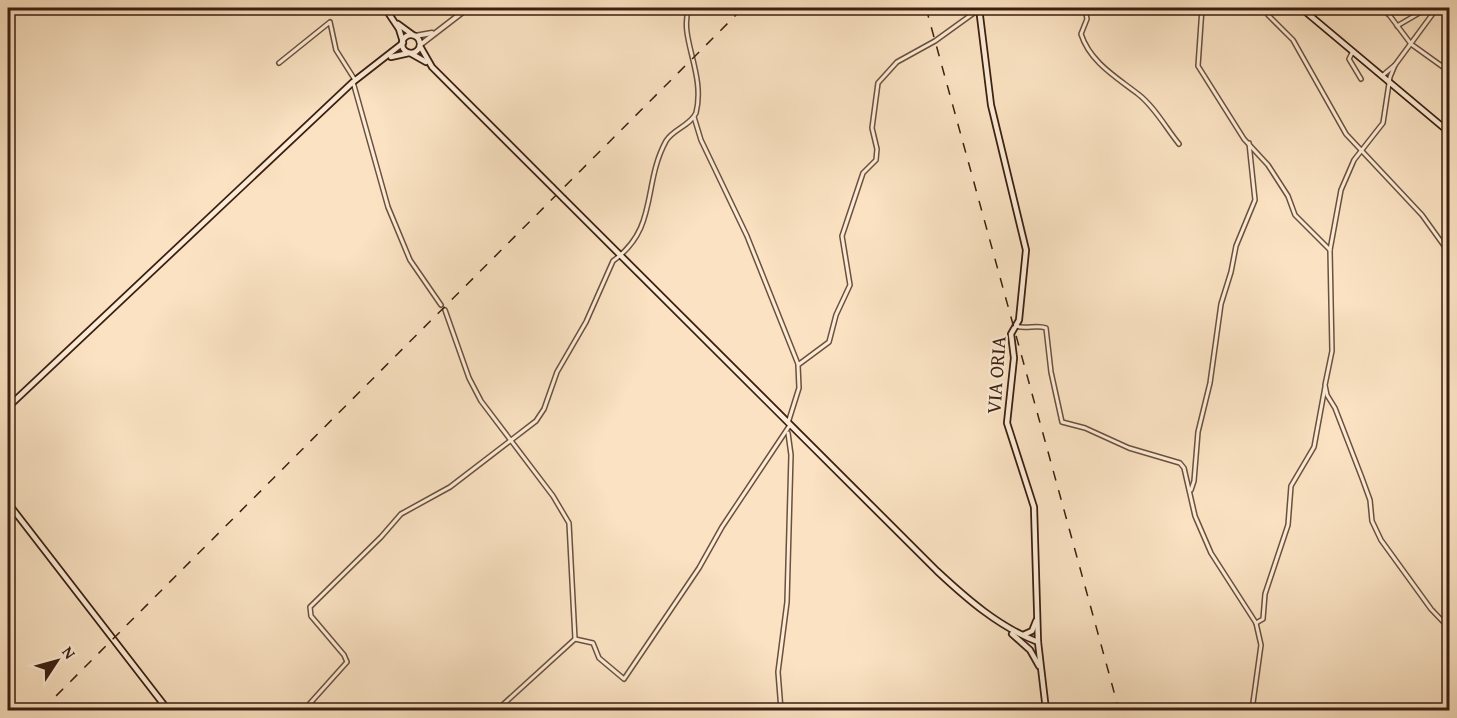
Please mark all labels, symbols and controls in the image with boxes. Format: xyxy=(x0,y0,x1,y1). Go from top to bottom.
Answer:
street label: VIA ORIA xyxy=(978,335,1013,415)
north arrow xyxy=(27,631,87,691)
text: N xyxy=(56,641,82,664)

